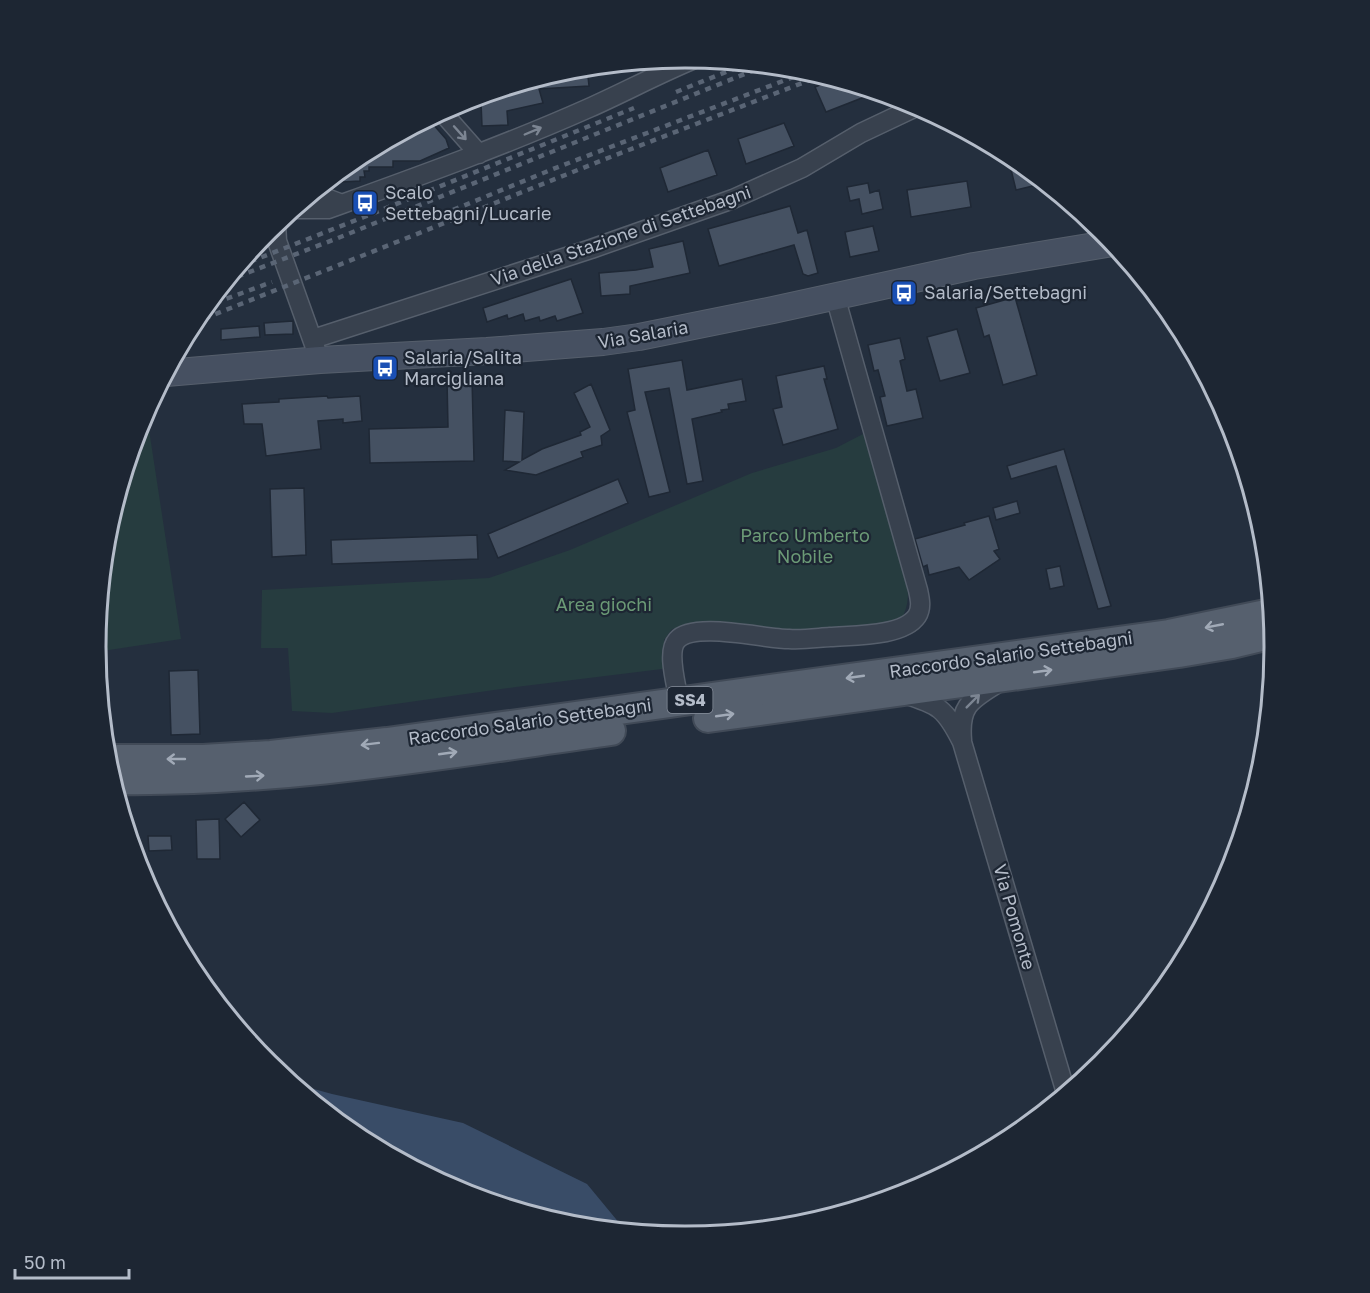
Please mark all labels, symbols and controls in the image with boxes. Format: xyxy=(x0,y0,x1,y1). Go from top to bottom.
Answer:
one-way arrow xyxy=(453,125,467,140)
one-way arrow xyxy=(523,125,541,137)
street label: Via della Stazione di Settebagni xyxy=(488,180,754,290)
place label: Scalo Settebagni/Lucarie xyxy=(385,181,552,224)
bus stop icon: Scalo Settebagni/Lucarie xyxy=(350,188,380,218)
bus stop icon: Salaria/Settebagni xyxy=(889,278,919,308)
place label: Salaria/Settebagni xyxy=(924,281,1087,303)
street label: Via Salaria xyxy=(596,315,690,353)
place label: Salaria/Salita Marcigliana xyxy=(404,346,522,389)
bus stop icon: Salaria/Salita Marcigliana xyxy=(370,353,400,383)
park label: Parco Umberto Nobile xyxy=(740,524,870,567)
park label: Area giochi xyxy=(556,593,652,615)
one-way arrow xyxy=(1205,621,1224,632)
street label: Raccordo Salario Settebagni xyxy=(888,626,1134,682)
one-way arrow xyxy=(1032,666,1052,677)
one-way arrow xyxy=(845,671,865,682)
road number: SS4 xyxy=(668,687,712,713)
street label: Raccordo Salario Settebagni xyxy=(407,693,653,749)
one-way arrow xyxy=(966,694,980,709)
one-way arrow xyxy=(714,710,734,721)
one-way arrow xyxy=(361,738,381,749)
one-way arrow xyxy=(438,748,458,759)
one-way arrow xyxy=(167,753,187,765)
one-way arrow xyxy=(244,770,264,781)
street label: Via Pomonte xyxy=(989,861,1041,972)
scale bar xyxy=(15,1242,129,1280)
text: 50 m xyxy=(24,1251,66,1273)

